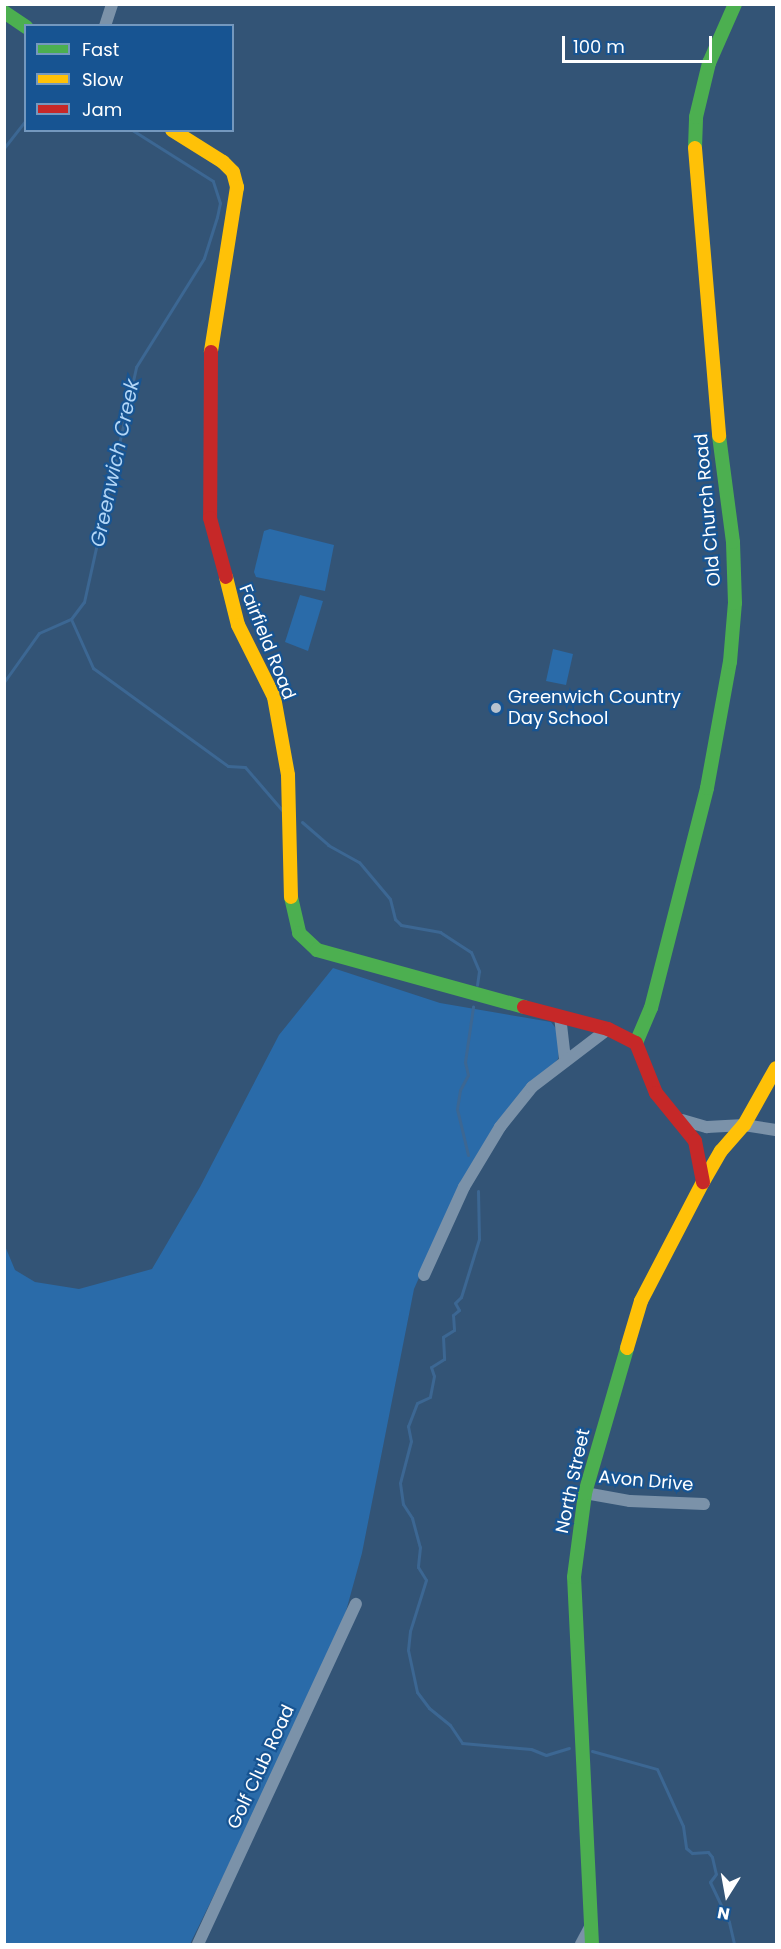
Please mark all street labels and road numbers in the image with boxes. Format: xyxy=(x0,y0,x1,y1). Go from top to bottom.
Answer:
street label: Old Church Road xyxy=(691,433,725,587)
street label: Fairfield Road xyxy=(234,581,300,703)
street label: North Street xyxy=(551,1427,595,1535)
street label: Avon Drive xyxy=(598,1466,694,1496)
street label: Golf Club Road xyxy=(223,1702,299,1832)

